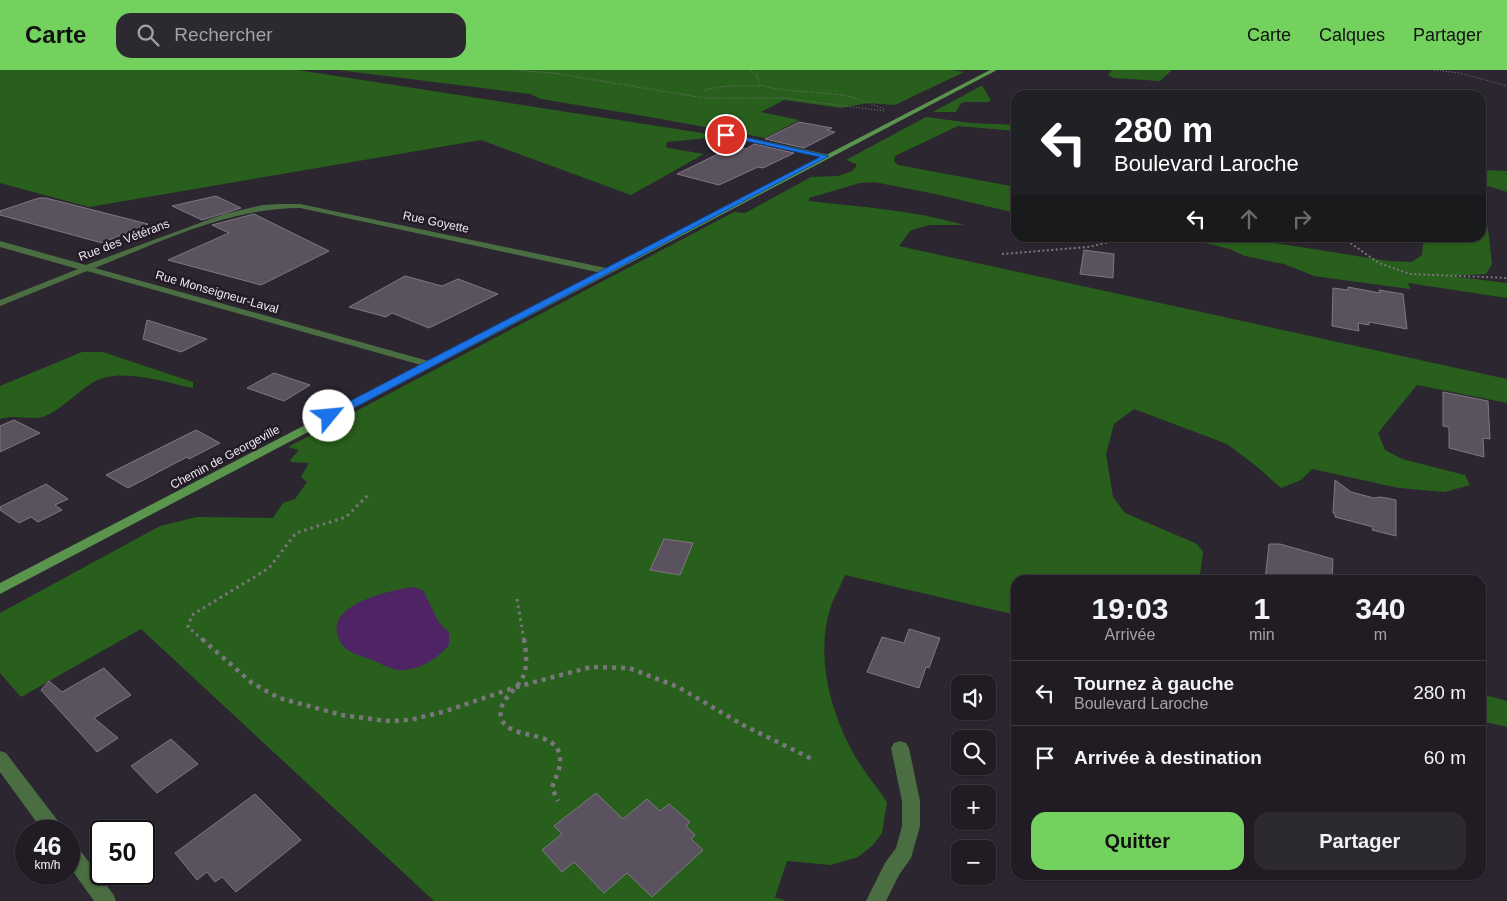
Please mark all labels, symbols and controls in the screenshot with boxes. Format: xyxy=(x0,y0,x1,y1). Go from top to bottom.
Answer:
search box xyxy=(116,13,466,58)
text: Carte xyxy=(25,21,86,48)
icon: search xyxy=(134,21,162,49)
text: Rechercher xyxy=(174,24,273,45)
text: Carte xyxy=(1247,25,1291,45)
text: Calques xyxy=(1319,25,1385,45)
text: Partager xyxy=(1413,25,1482,45)
icon: left xyxy=(1031,110,1096,175)
text: 280 m xyxy=(1114,110,1213,149)
pin xyxy=(705,114,747,156)
icon: arrive xyxy=(712,121,740,149)
text: Boulevard Laroche xyxy=(1114,151,1299,176)
icon: left xyxy=(1182,205,1210,233)
icon: ahead xyxy=(1235,205,1263,233)
icon: right xyxy=(1288,205,1316,233)
street label: Rue Goyette xyxy=(402,208,471,236)
street label: Rue des Vétérans xyxy=(77,216,171,264)
street label: Rue Monseigneur-Laval xyxy=(154,268,280,316)
position arrow xyxy=(302,389,354,441)
street label: Chemin de Georgeville xyxy=(168,422,282,492)
text: 19:03 xyxy=(1092,592,1168,625)
text: 1 xyxy=(1253,592,1270,625)
text: 340 xyxy=(1355,592,1405,625)
text: Arrivée xyxy=(1105,626,1155,643)
text: min xyxy=(1249,626,1275,643)
text: m xyxy=(1374,626,1387,643)
text: Tournez à gauche xyxy=(1074,673,1234,694)
map controls xyxy=(951,675,996,885)
button: sound xyxy=(951,675,996,720)
icon: left xyxy=(1031,679,1059,707)
text: 280 m xyxy=(1413,682,1466,703)
text: Boulevard Laroche xyxy=(1074,695,1208,712)
button: search xyxy=(951,730,996,775)
icon: arrive xyxy=(1031,744,1059,772)
text: Arrivée à destination xyxy=(1074,747,1262,768)
text: 60 m xyxy=(1424,747,1466,768)
button: + xyxy=(951,785,996,830)
button: Quitter xyxy=(1031,812,1244,870)
button: Partager xyxy=(1254,812,1466,870)
speed limit sign: 50 xyxy=(90,820,155,885)
text: 46 xyxy=(34,832,61,860)
button: − xyxy=(951,840,996,885)
text: km/h xyxy=(34,858,61,872)

